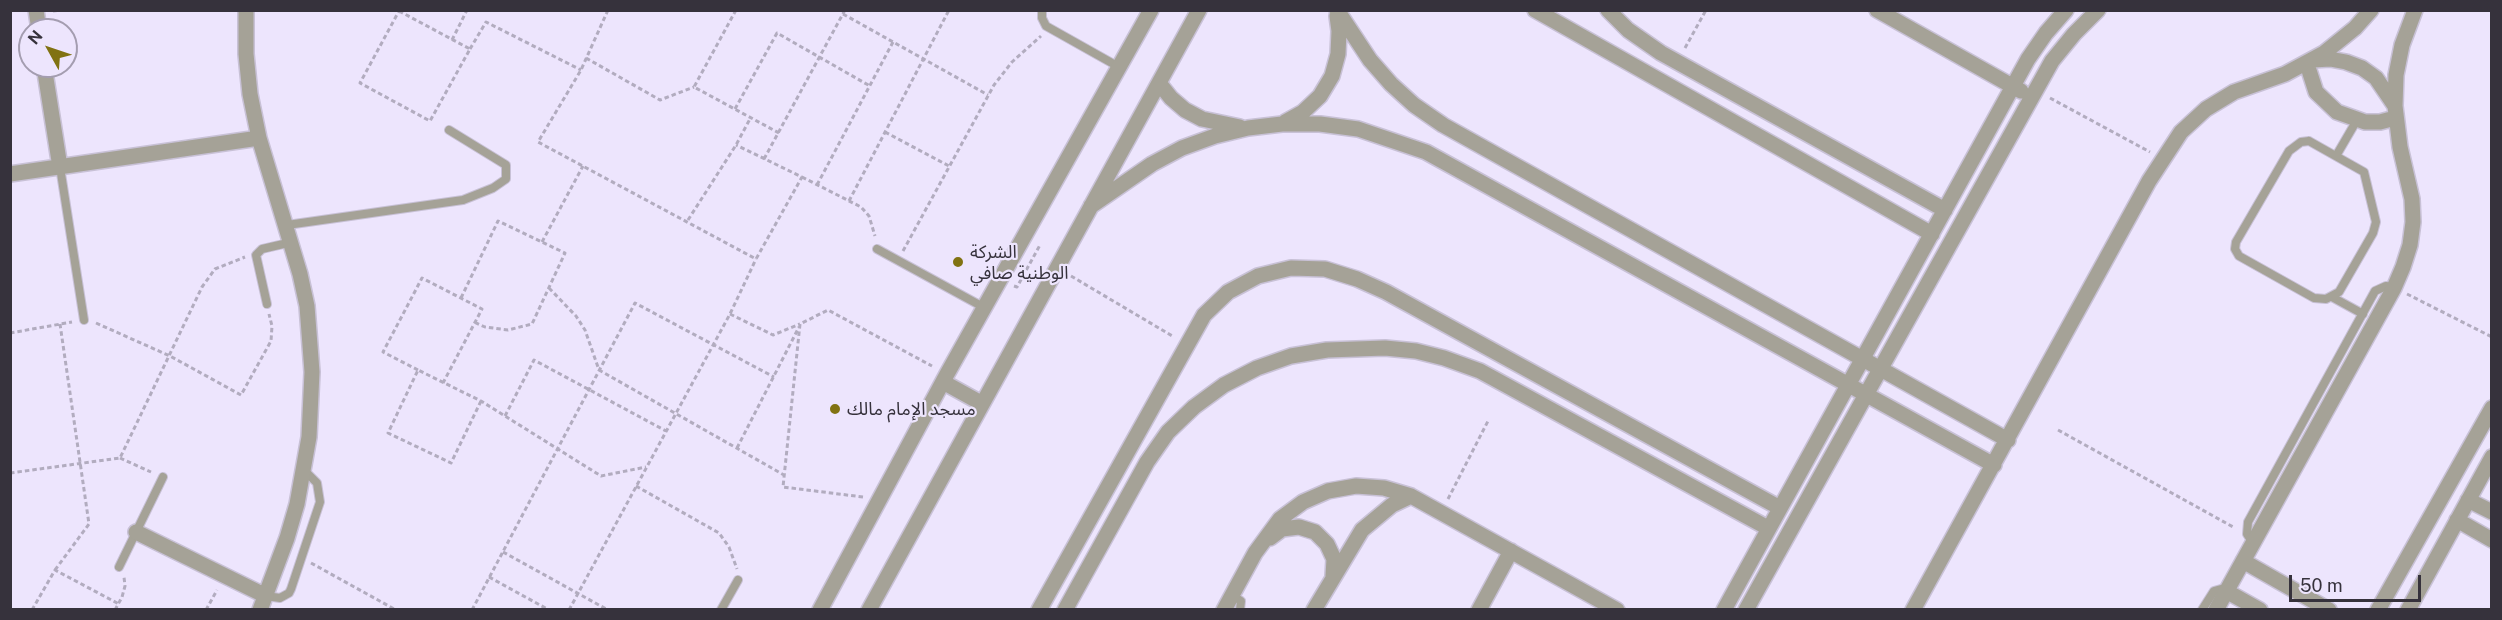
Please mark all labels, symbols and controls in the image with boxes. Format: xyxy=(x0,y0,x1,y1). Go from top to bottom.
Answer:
north arrow xyxy=(18,18,78,78)
text: N xyxy=(24,26,47,48)
place label: الشركة الوطنية صافي xyxy=(970,241,1068,284)
marker: الشركة الوطنية صافي xyxy=(951,255,965,269)
place label: مسجد الإمام مالك xyxy=(847,398,976,420)
marker: مسجد الإمام مالك xyxy=(828,402,842,416)
scale bar xyxy=(2292,563,2424,601)
text: 50 m xyxy=(2300,575,2343,596)

